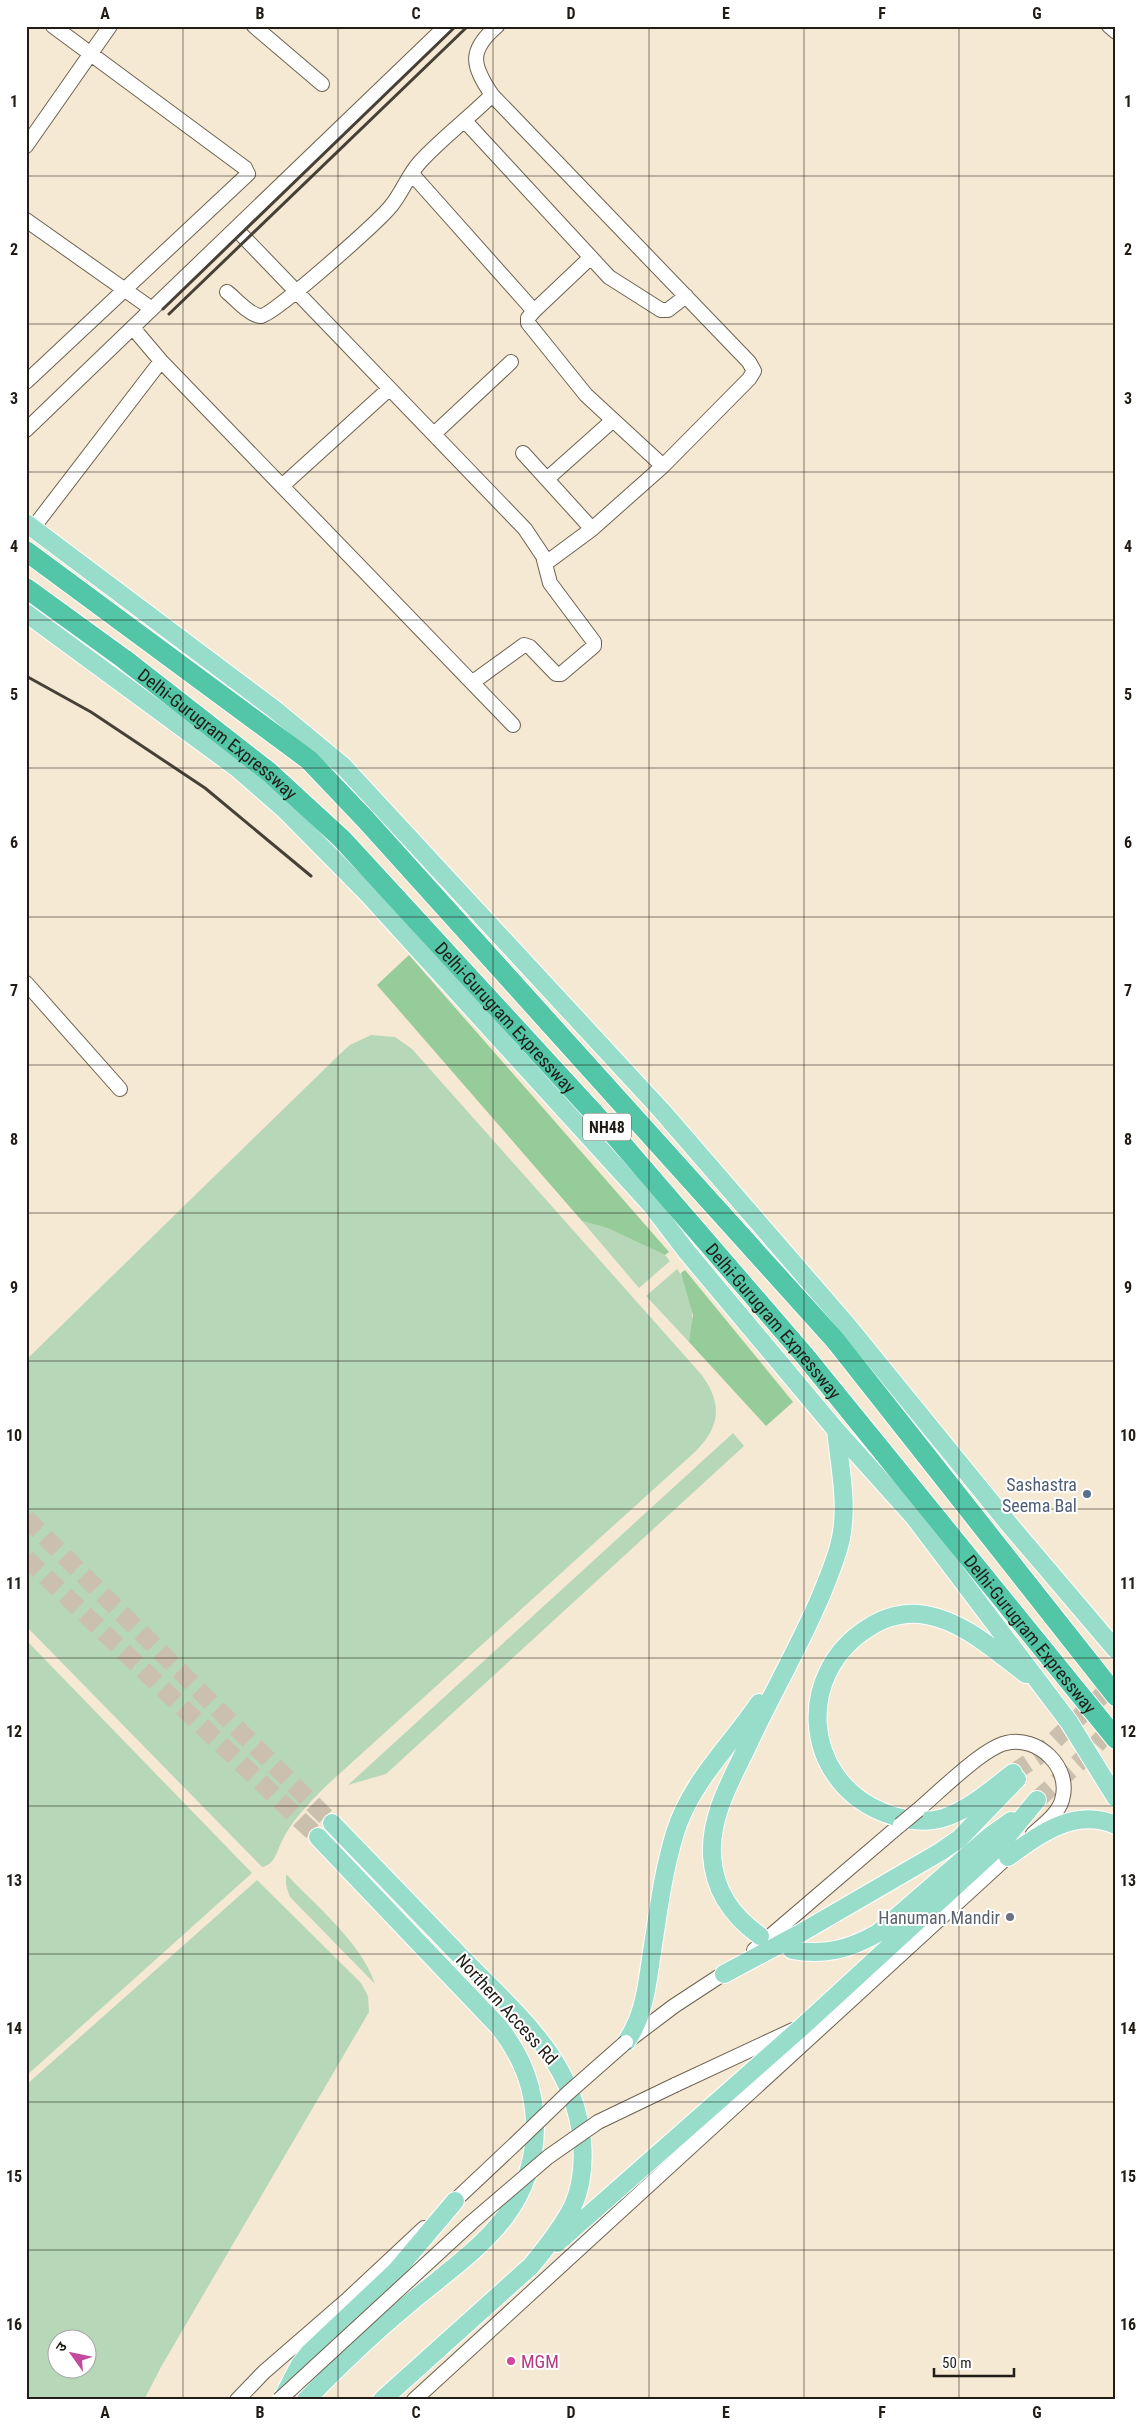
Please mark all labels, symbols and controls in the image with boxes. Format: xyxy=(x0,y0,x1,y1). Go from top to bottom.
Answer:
text: A xyxy=(100,4,110,23)
text: B xyxy=(256,4,265,23)
text: C xyxy=(411,4,421,23)
text: D xyxy=(566,4,576,23)
text: E xyxy=(722,4,730,23)
text: F xyxy=(878,4,886,23)
text: G xyxy=(1032,4,1042,23)
text: 1 xyxy=(10,92,18,111)
text: 1 xyxy=(1124,92,1132,111)
text: 2 xyxy=(10,240,18,259)
text: 2 xyxy=(1124,240,1132,259)
text: 3 xyxy=(10,389,18,408)
text: 3 xyxy=(1124,389,1132,408)
text: 4 xyxy=(10,537,18,556)
text: 4 xyxy=(1124,537,1132,556)
street label: Delhi-Gurugram Expressway xyxy=(134,664,302,804)
text: 5 xyxy=(10,685,18,704)
text: 5 xyxy=(1124,685,1132,704)
text: 6 xyxy=(10,833,18,852)
text: 6 xyxy=(1124,833,1132,852)
street label: Delhi-Gurugram Expressway xyxy=(431,937,581,1097)
text: 7 xyxy=(10,981,18,1000)
text: 7 xyxy=(1124,981,1132,1000)
road number: NH48 xyxy=(583,1114,631,1140)
text: 8 xyxy=(10,1130,18,1149)
text: 8 xyxy=(1124,1130,1132,1149)
street label: Delhi-Gurugram Expressway xyxy=(702,1239,846,1403)
text: 9 xyxy=(10,1278,18,1297)
text: 9 xyxy=(1124,1278,1132,1297)
text: 10 xyxy=(6,1426,22,1445)
text: 10 xyxy=(1120,1426,1136,1445)
place label: Sashastra Seema Bal xyxy=(1002,1474,1077,1516)
marker: Sashastra Seema Bal xyxy=(1081,1488,1093,1500)
street label: Delhi-Gurugram Expressway xyxy=(960,1551,1101,1718)
text: 11 xyxy=(6,1574,22,1593)
text: 11 xyxy=(1120,1574,1136,1593)
text: 12 xyxy=(6,1722,22,1741)
text: 12 xyxy=(1120,1722,1136,1741)
text: 13 xyxy=(6,1871,22,1890)
text: 13 xyxy=(1120,1871,1136,1890)
place label: Hanuman Mandir xyxy=(878,1907,1001,1928)
marker: Hanuman Mandir xyxy=(1004,1911,1016,1923)
street label: Northern Access Rd xyxy=(452,1949,562,2069)
text: 14 xyxy=(6,2019,22,2038)
text: 14 xyxy=(1120,2019,1136,2038)
text: 15 xyxy=(6,2167,22,2186)
text: 15 xyxy=(1120,2167,1136,2186)
text: 16 xyxy=(6,2315,22,2334)
text: 16 xyxy=(1120,2315,1136,2334)
north arrow xyxy=(48,2328,98,2378)
text: उ xyxy=(52,2338,70,2355)
scale bar xyxy=(934,2346,1014,2378)
place label: MGM xyxy=(521,2351,559,2372)
text: 50 m xyxy=(942,2354,972,2372)
marker: MGM xyxy=(505,2355,517,2367)
text: A xyxy=(100,2403,110,2422)
text: B xyxy=(256,2403,265,2422)
text: C xyxy=(411,2403,421,2422)
text: D xyxy=(566,2403,576,2422)
text: E xyxy=(722,2403,730,2422)
text: F xyxy=(878,2403,886,2422)
text: G xyxy=(1032,2403,1042,2422)

